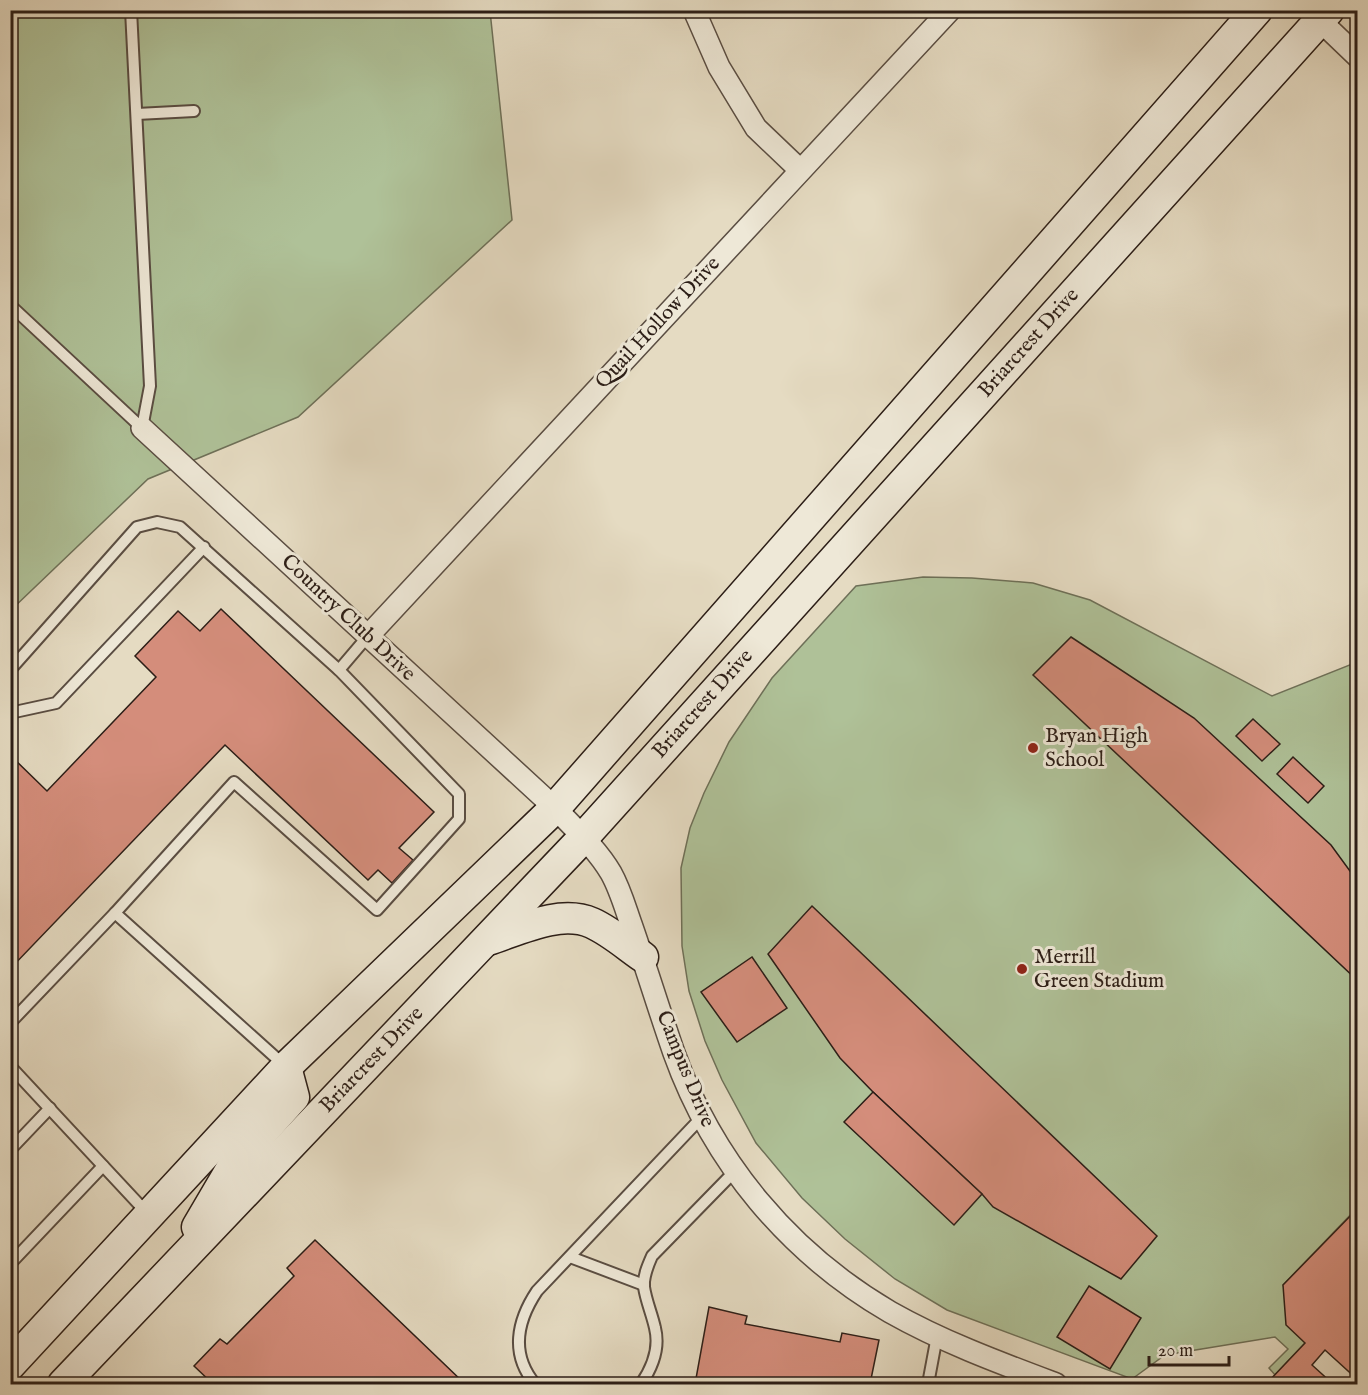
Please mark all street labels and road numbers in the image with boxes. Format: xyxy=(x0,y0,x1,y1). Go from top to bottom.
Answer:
street label: Quail Hollow Drive xyxy=(590,251,727,395)
street label: Briarcrest Drive xyxy=(973,282,1086,403)
street label: Country Club Drive xyxy=(275,549,421,688)
street label: Briarcrest Drive xyxy=(647,643,760,764)
street label: Briarcrest Drive xyxy=(314,1001,430,1119)
street label: Campus Drive xyxy=(649,1007,721,1132)

